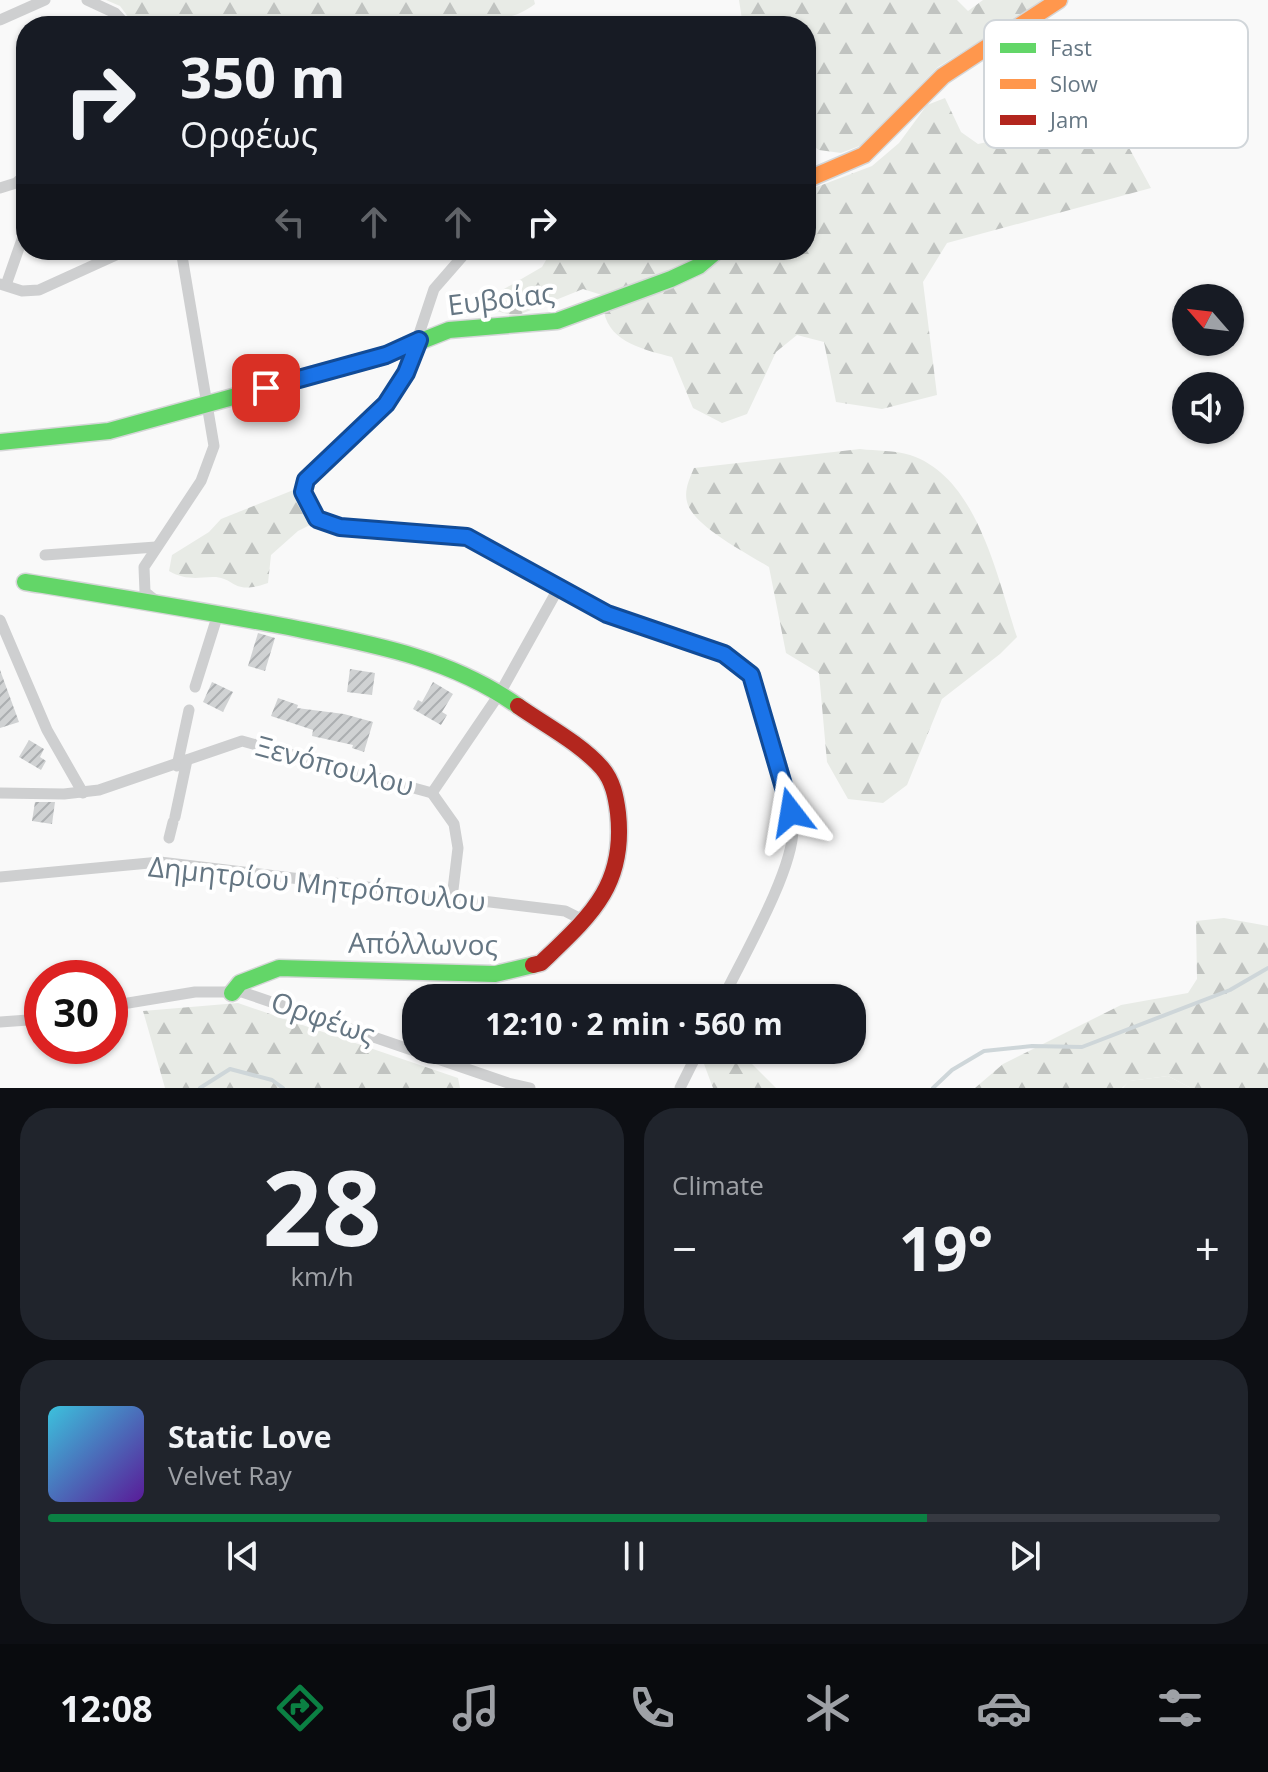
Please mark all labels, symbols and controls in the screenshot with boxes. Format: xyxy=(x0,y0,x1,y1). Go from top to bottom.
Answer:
legend xyxy=(984,20,1248,148)
text: Fast xyxy=(1050,32,1092,62)
text: 350 m xyxy=(180,38,346,114)
icon: right xyxy=(48,48,152,152)
text: Slow xyxy=(1050,68,1098,98)
text: Jam xyxy=(1048,104,1089,134)
text: Ορφέως xyxy=(180,110,318,159)
icon: left xyxy=(268,200,312,244)
icon: ahead xyxy=(352,200,396,244)
icon: ahead xyxy=(436,200,480,244)
icon: right xyxy=(520,200,564,244)
street label: Ευβοίας xyxy=(445,273,556,323)
north arrow xyxy=(1172,284,1244,356)
map controls xyxy=(1172,284,1244,444)
pin xyxy=(232,354,300,422)
icon: arrive xyxy=(244,366,288,410)
button: sound xyxy=(1172,372,1244,444)
street label: Ξενόπουλου xyxy=(252,726,418,804)
position arrow xyxy=(749,770,833,854)
street label: Δημητρίου Μητρόπουλου xyxy=(147,846,488,920)
street label: Απόλλωνος xyxy=(348,923,498,963)
speed limit sign: 30 xyxy=(24,960,128,1064)
street label: Ορφέως xyxy=(266,982,380,1052)
text: 12:10 · 2 min · 560 m xyxy=(485,1003,783,1044)
text: 28 xyxy=(263,1135,381,1276)
text: Climate xyxy=(672,1167,764,1203)
text: 19° xyxy=(899,1207,993,1289)
text: − xyxy=(672,1218,697,1278)
text: + xyxy=(1195,1218,1220,1278)
text: km/h xyxy=(290,1258,354,1294)
text: Static Love xyxy=(168,1416,331,1457)
text: Velvet Ray xyxy=(168,1457,292,1493)
icon: previous xyxy=(221,1534,265,1578)
icon: pause xyxy=(612,1534,656,1578)
icon: next xyxy=(1003,1534,1047,1578)
icon: directions xyxy=(272,1680,328,1736)
icon: music xyxy=(448,1680,504,1736)
icon: phone xyxy=(624,1680,680,1736)
icon: climate xyxy=(800,1680,856,1736)
icon: car xyxy=(976,1680,1032,1736)
icon: filters xyxy=(1152,1680,1208,1736)
text: 12:08 xyxy=(60,1684,153,1733)

